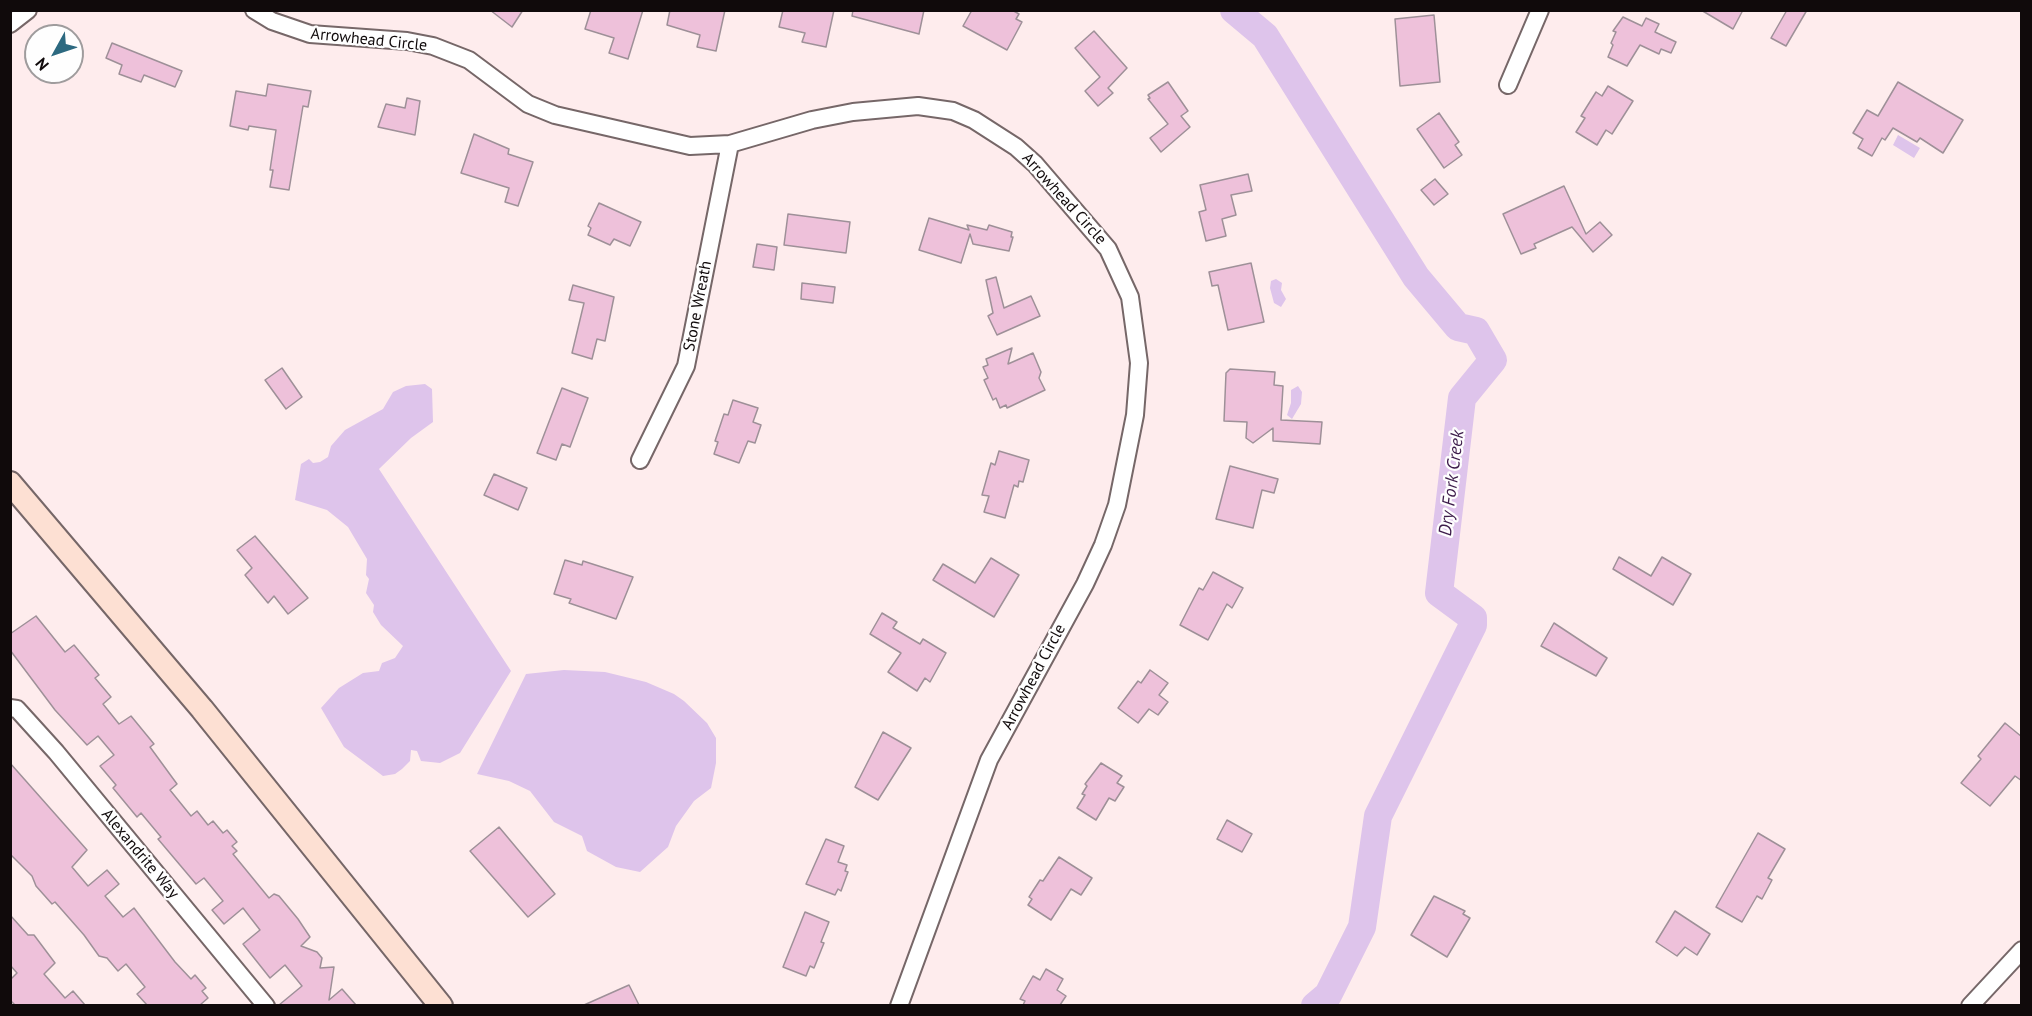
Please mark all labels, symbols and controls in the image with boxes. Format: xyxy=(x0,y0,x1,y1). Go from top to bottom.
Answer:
north arrow xyxy=(24,24,84,84)
street label: Arrowhead Circle xyxy=(310,24,428,56)
text: N xyxy=(31,54,53,75)
street label: Arrowhead Circle xyxy=(1018,149,1110,249)
street label: Stone Wreath xyxy=(680,259,716,353)
water label: Dry Fork Creek xyxy=(1435,429,1469,537)
street label: Arrowhead Circle xyxy=(998,621,1070,733)
street label: Alexandrite Way xyxy=(97,805,183,903)

